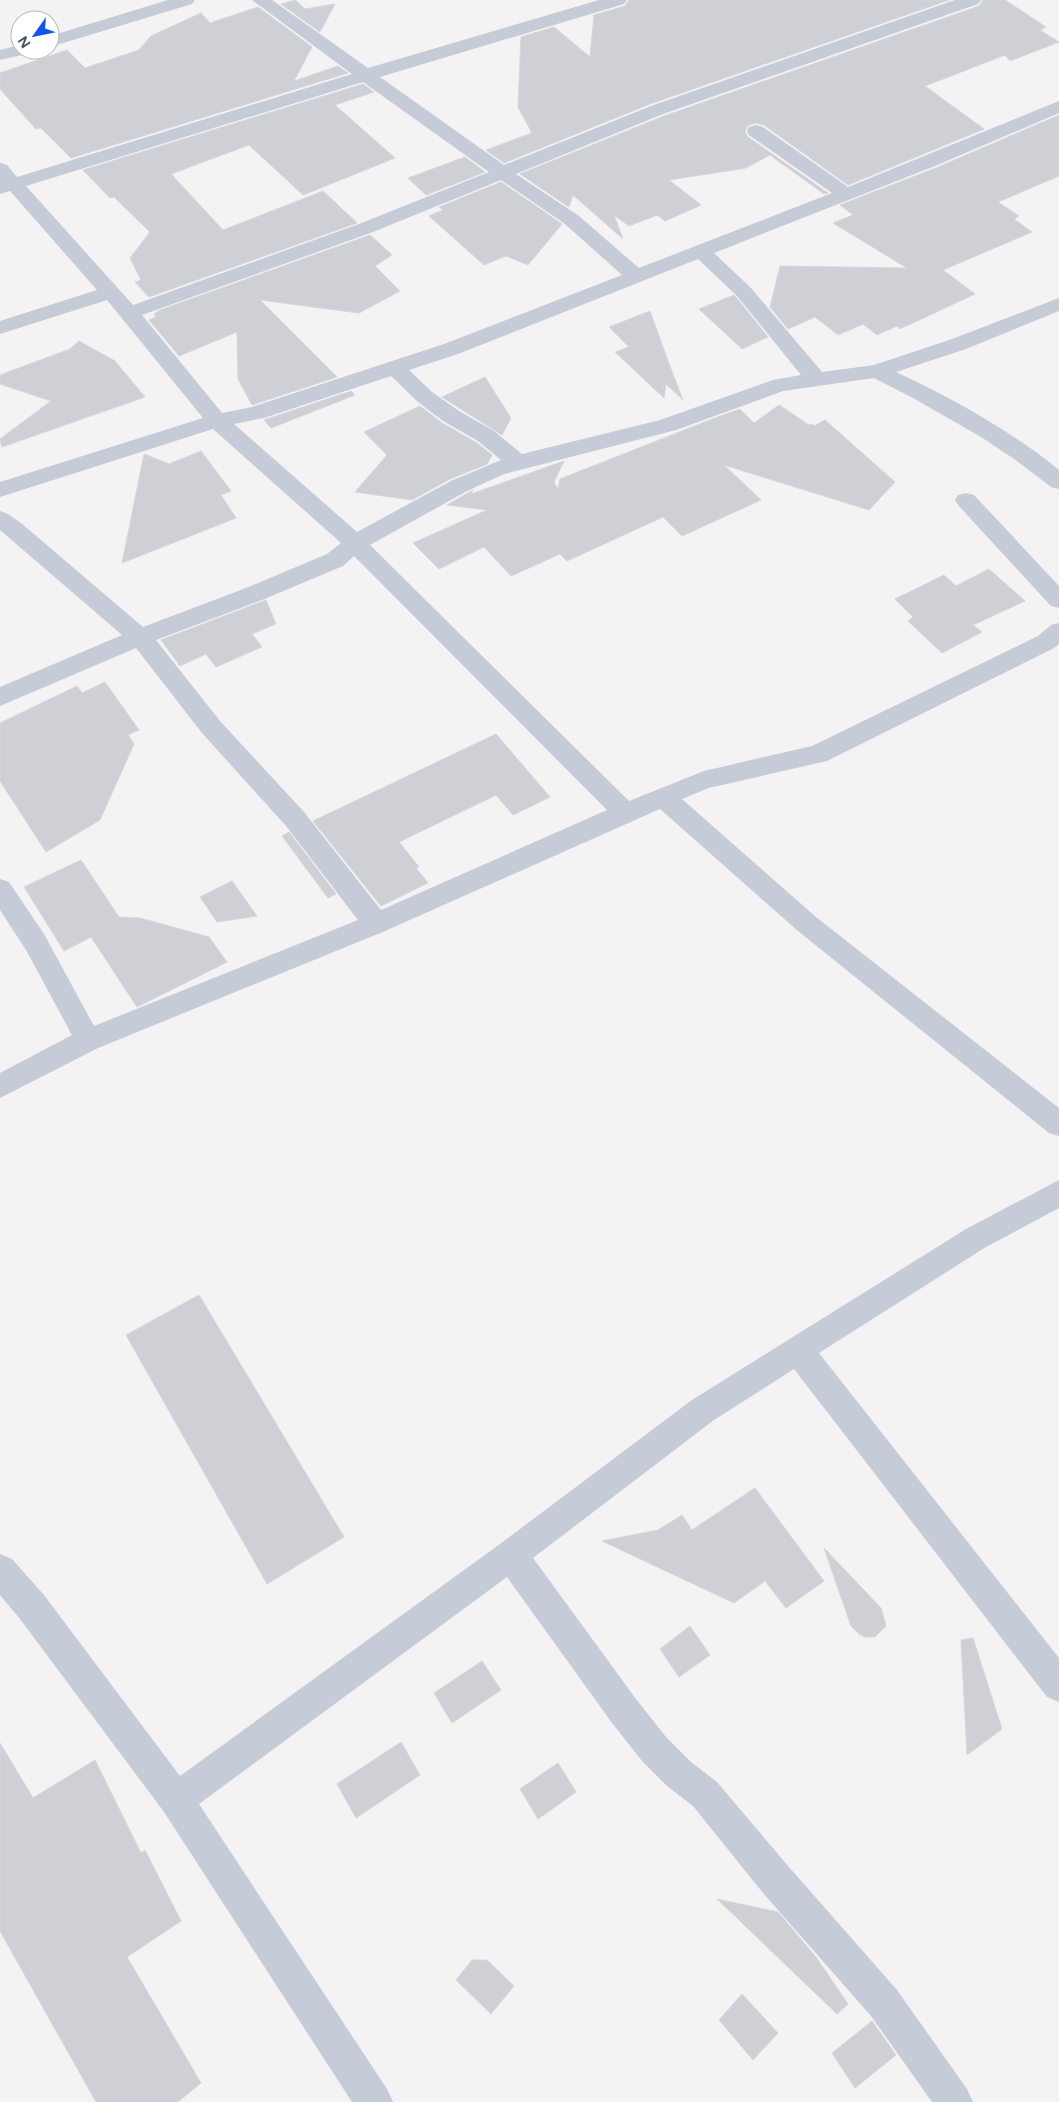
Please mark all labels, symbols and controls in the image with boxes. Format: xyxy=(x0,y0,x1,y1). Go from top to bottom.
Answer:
north arrow xyxy=(10,10,60,60)
text: N xyxy=(14,33,35,51)

